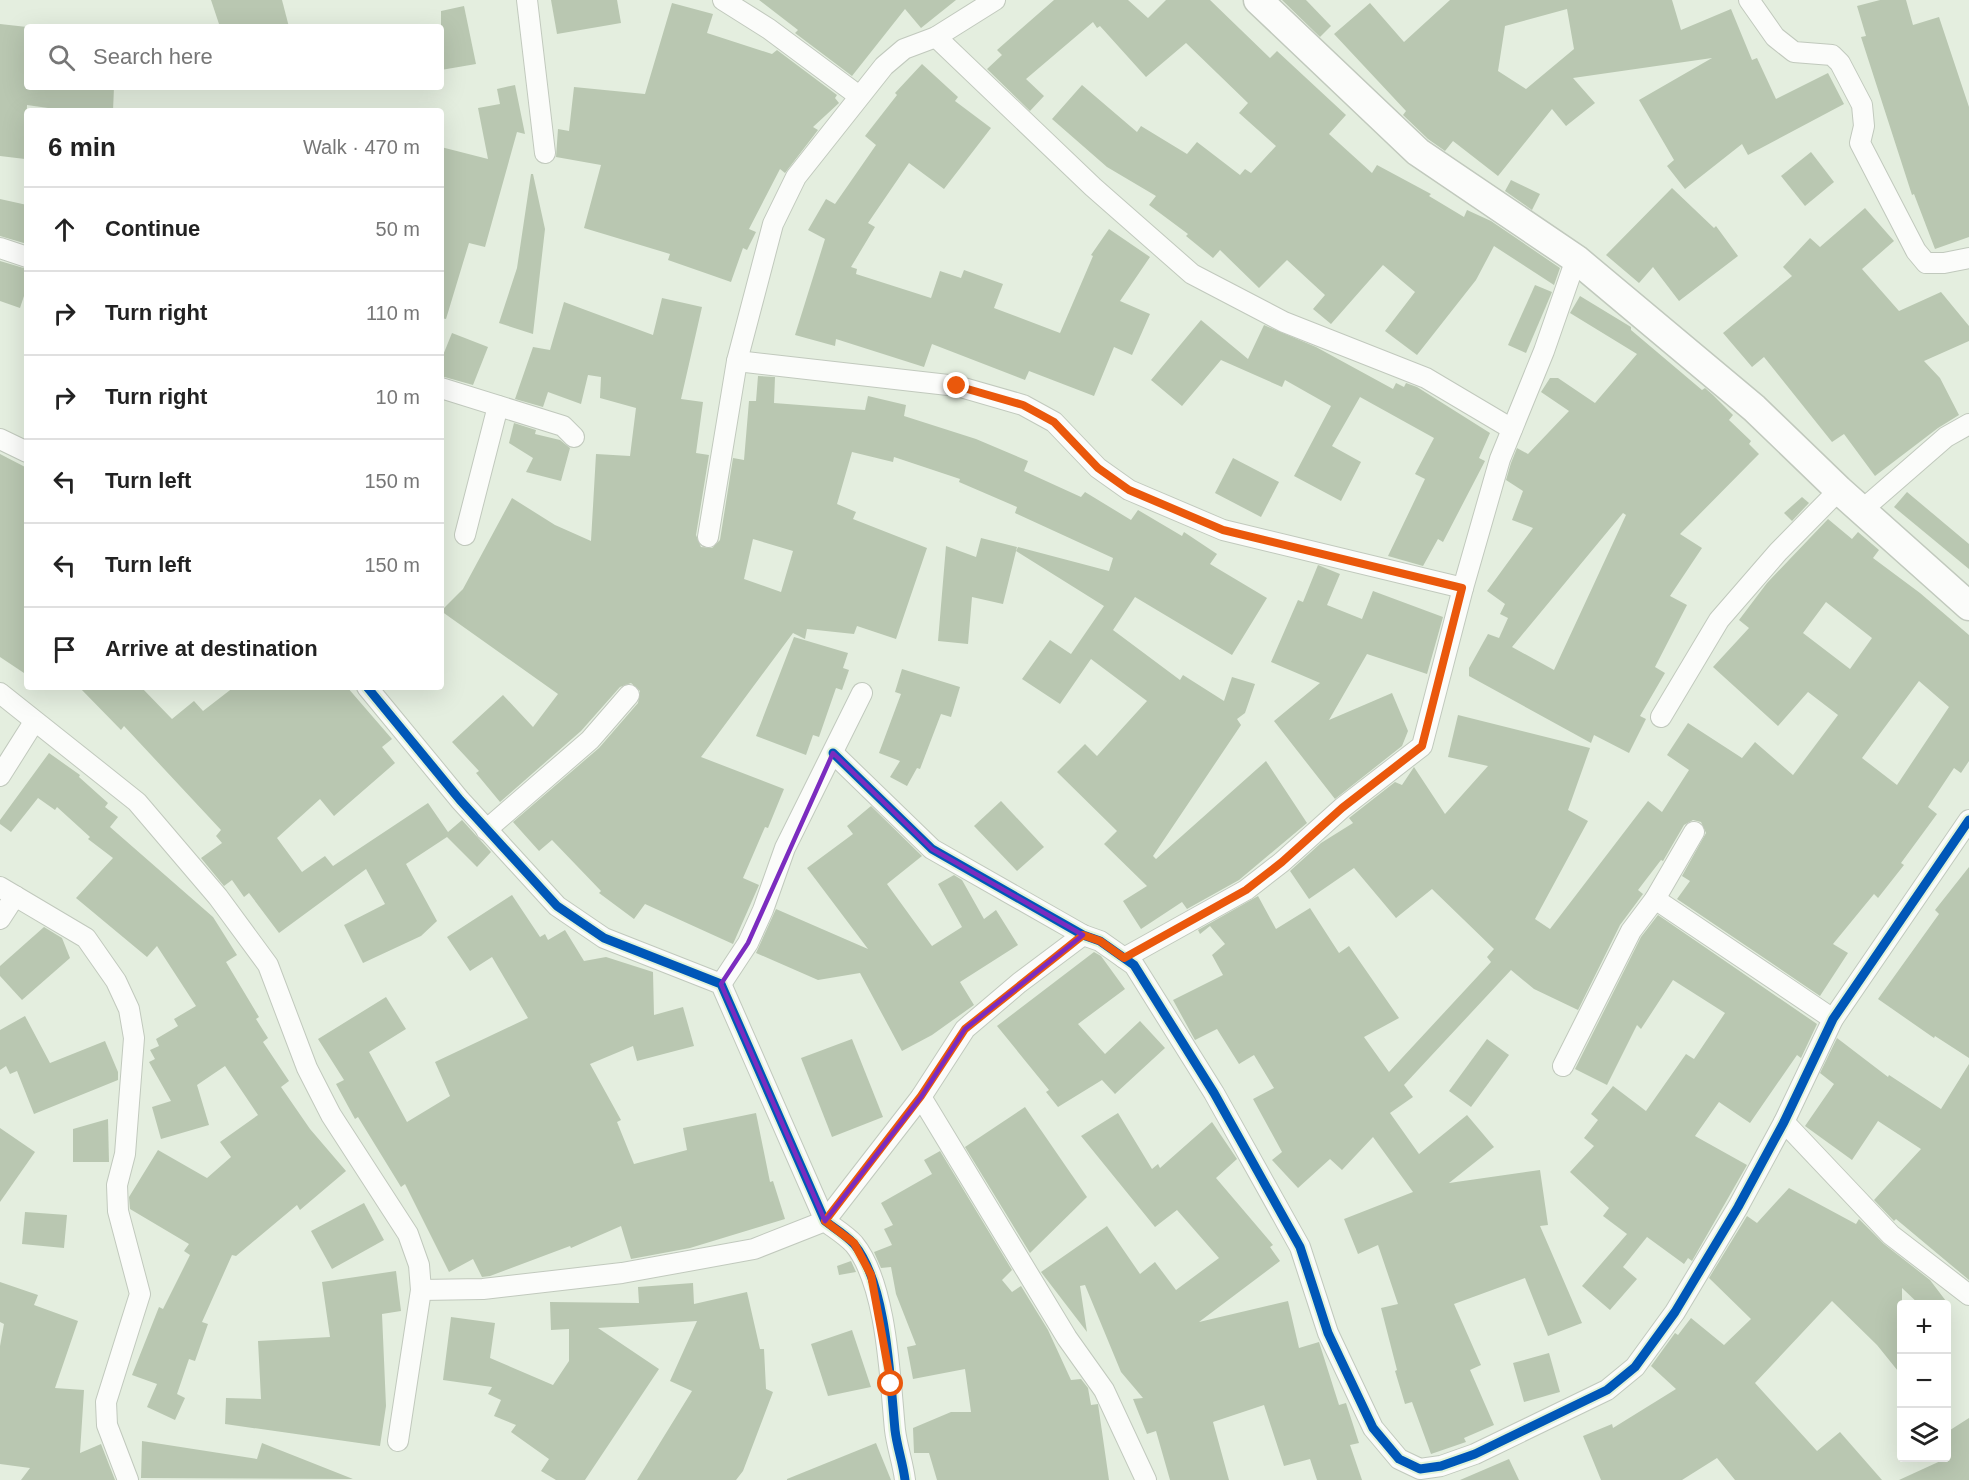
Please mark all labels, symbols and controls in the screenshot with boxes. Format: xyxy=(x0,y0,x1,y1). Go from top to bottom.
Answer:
search box xyxy=(24,24,444,90)
icon: search xyxy=(45,41,78,74)
text: Search here xyxy=(93,44,213,69)
text: 6 min xyxy=(48,132,116,162)
text: Walk · 470 m xyxy=(303,136,420,158)
icon: ahead xyxy=(48,213,81,246)
text: Continue xyxy=(105,216,200,241)
text: 50 m xyxy=(376,218,420,240)
icon: right xyxy=(48,297,81,330)
text: Turn right xyxy=(105,300,207,325)
text: 110 m xyxy=(366,302,420,324)
route end xyxy=(943,372,969,398)
icon: right xyxy=(48,381,81,414)
text: Turn right xyxy=(105,384,207,409)
text: 10 m xyxy=(376,386,420,408)
icon: left xyxy=(48,465,81,498)
text: Turn left xyxy=(105,468,191,493)
text: 150 m xyxy=(364,470,420,492)
icon: left xyxy=(48,549,81,582)
text: Turn left xyxy=(105,552,191,577)
text: 150 m xyxy=(364,554,420,576)
icon: arrive xyxy=(48,633,81,666)
text: Arrive at destination xyxy=(105,636,318,661)
map controls xyxy=(1897,1300,1951,1462)
button: + xyxy=(1897,1300,1951,1354)
button: − xyxy=(1897,1354,1951,1408)
route start xyxy=(877,1370,903,1396)
button: layers xyxy=(1897,1408,1951,1462)

